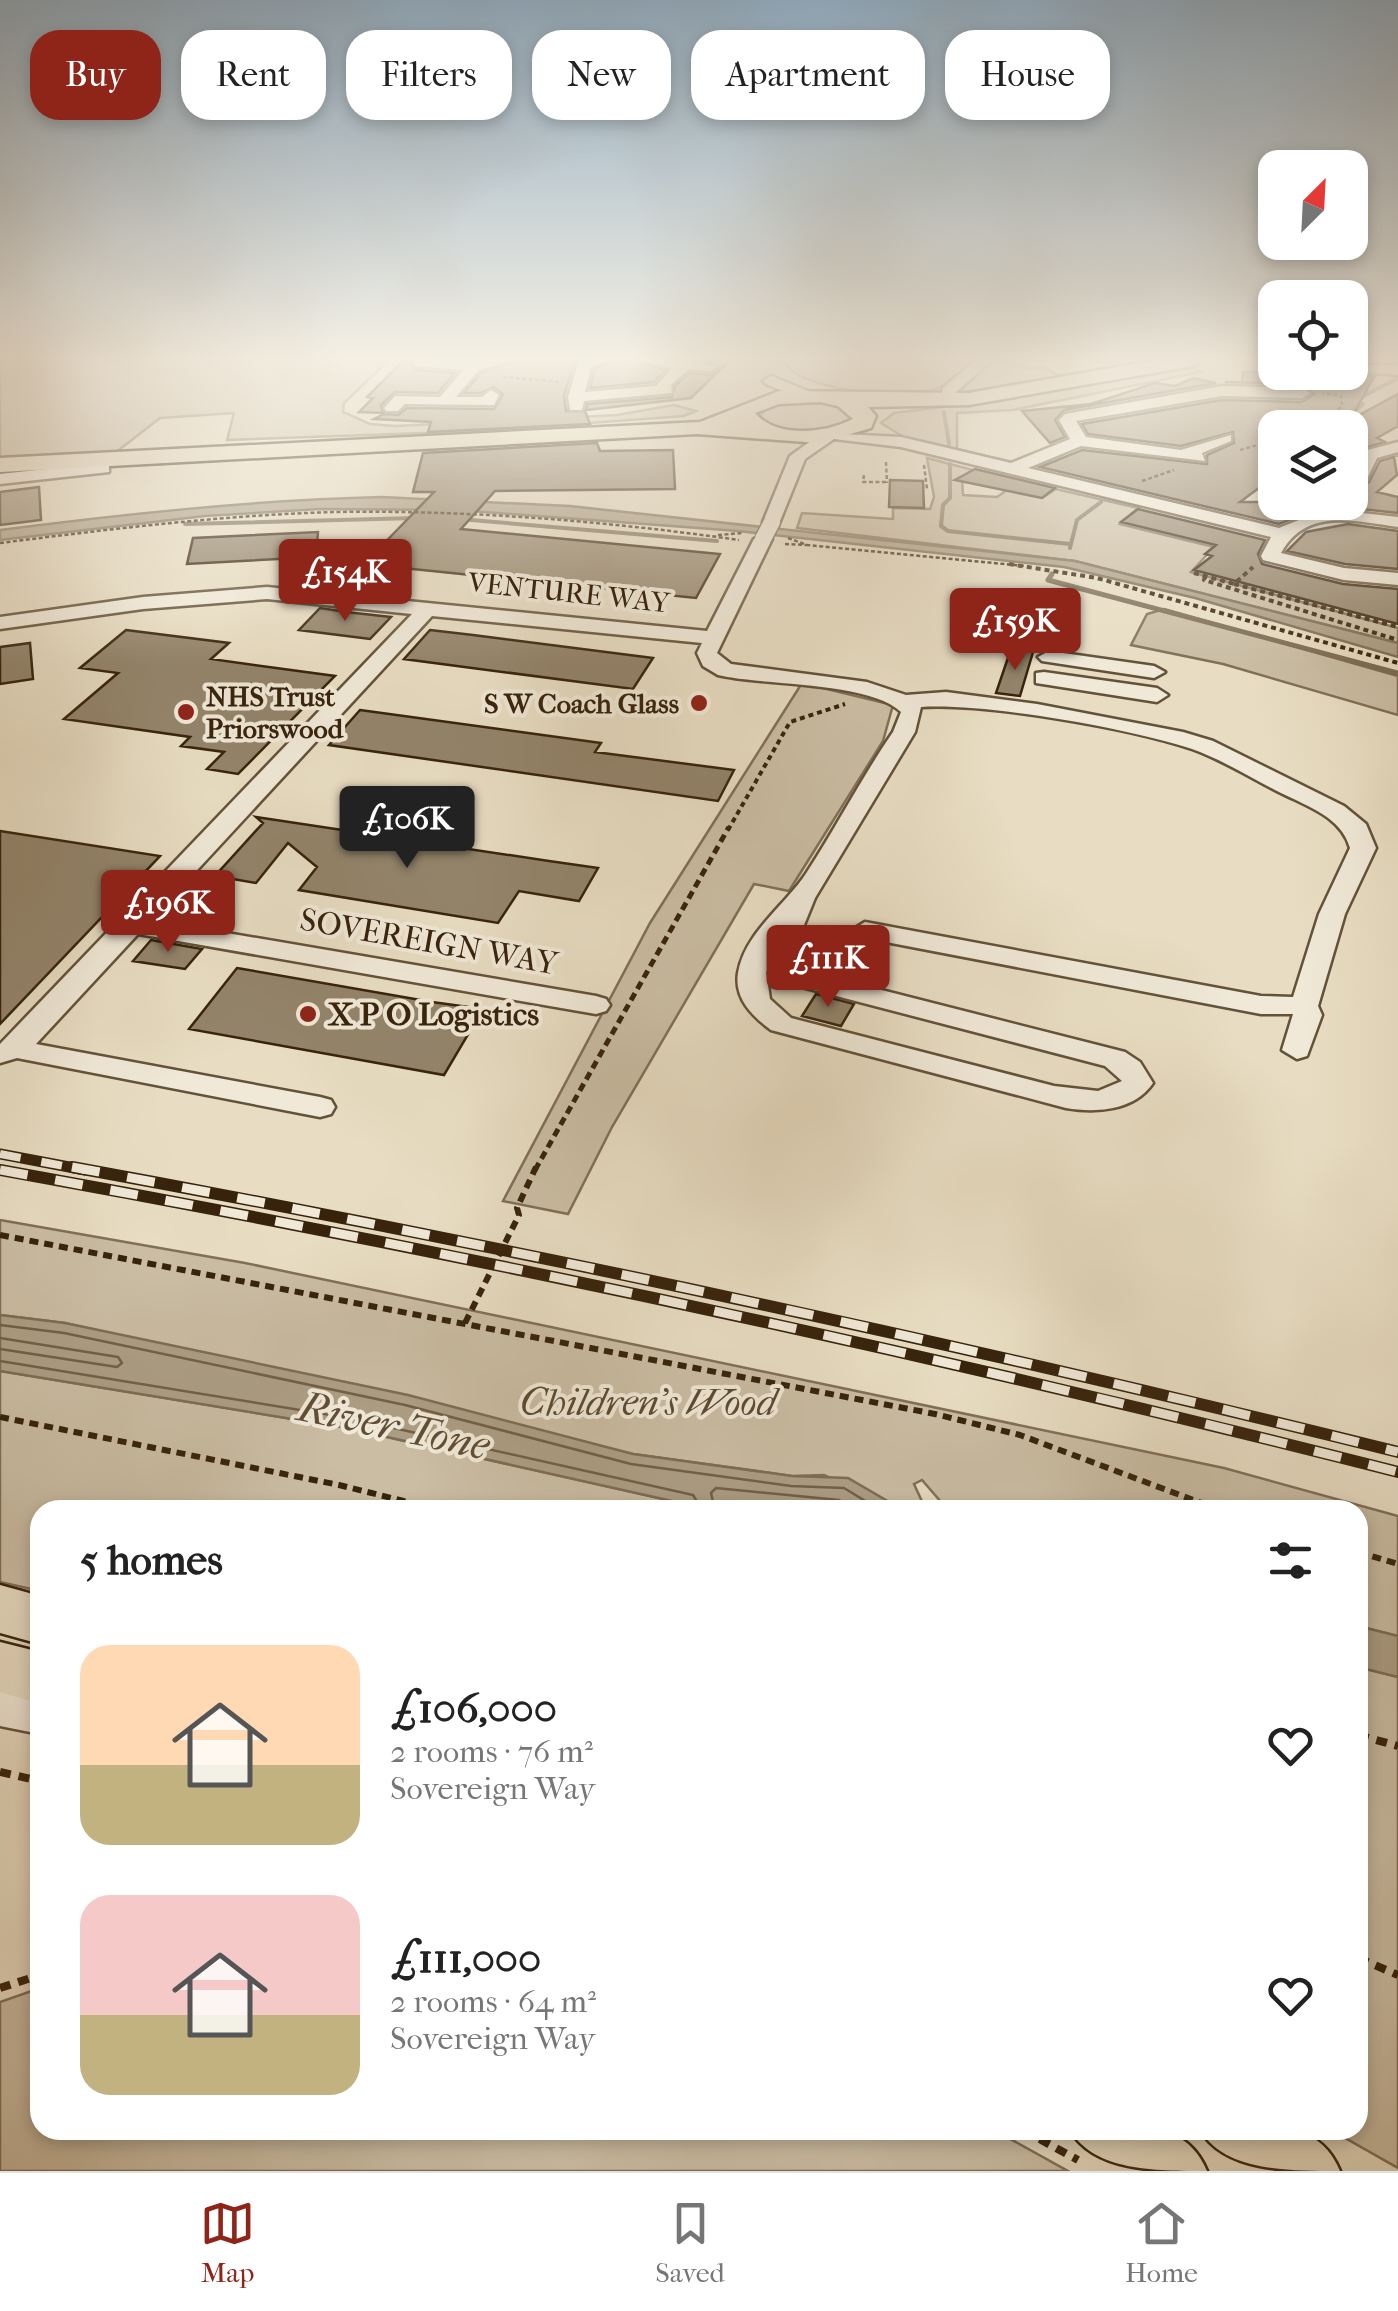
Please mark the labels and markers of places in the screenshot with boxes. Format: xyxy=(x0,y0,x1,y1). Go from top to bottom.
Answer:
pin: £154K xyxy=(275,539,415,624)
pin: £159K xyxy=(945,588,1085,673)
place label: NHS Trust Priorswood xyxy=(206,680,344,745)
place label: S W Coach Glass xyxy=(484,687,679,720)
marker: S W Coach Glass xyxy=(688,692,710,714)
marker: NHS Trust Priorswood xyxy=(175,701,197,723)
pin: £106K xyxy=(337,786,477,871)
pin: £196K xyxy=(98,870,238,955)
pin: £111K xyxy=(758,925,898,1010)
place label: X P O Logistics xyxy=(327,996,539,1033)
marker: X P O Logistics xyxy=(297,1003,319,1025)

